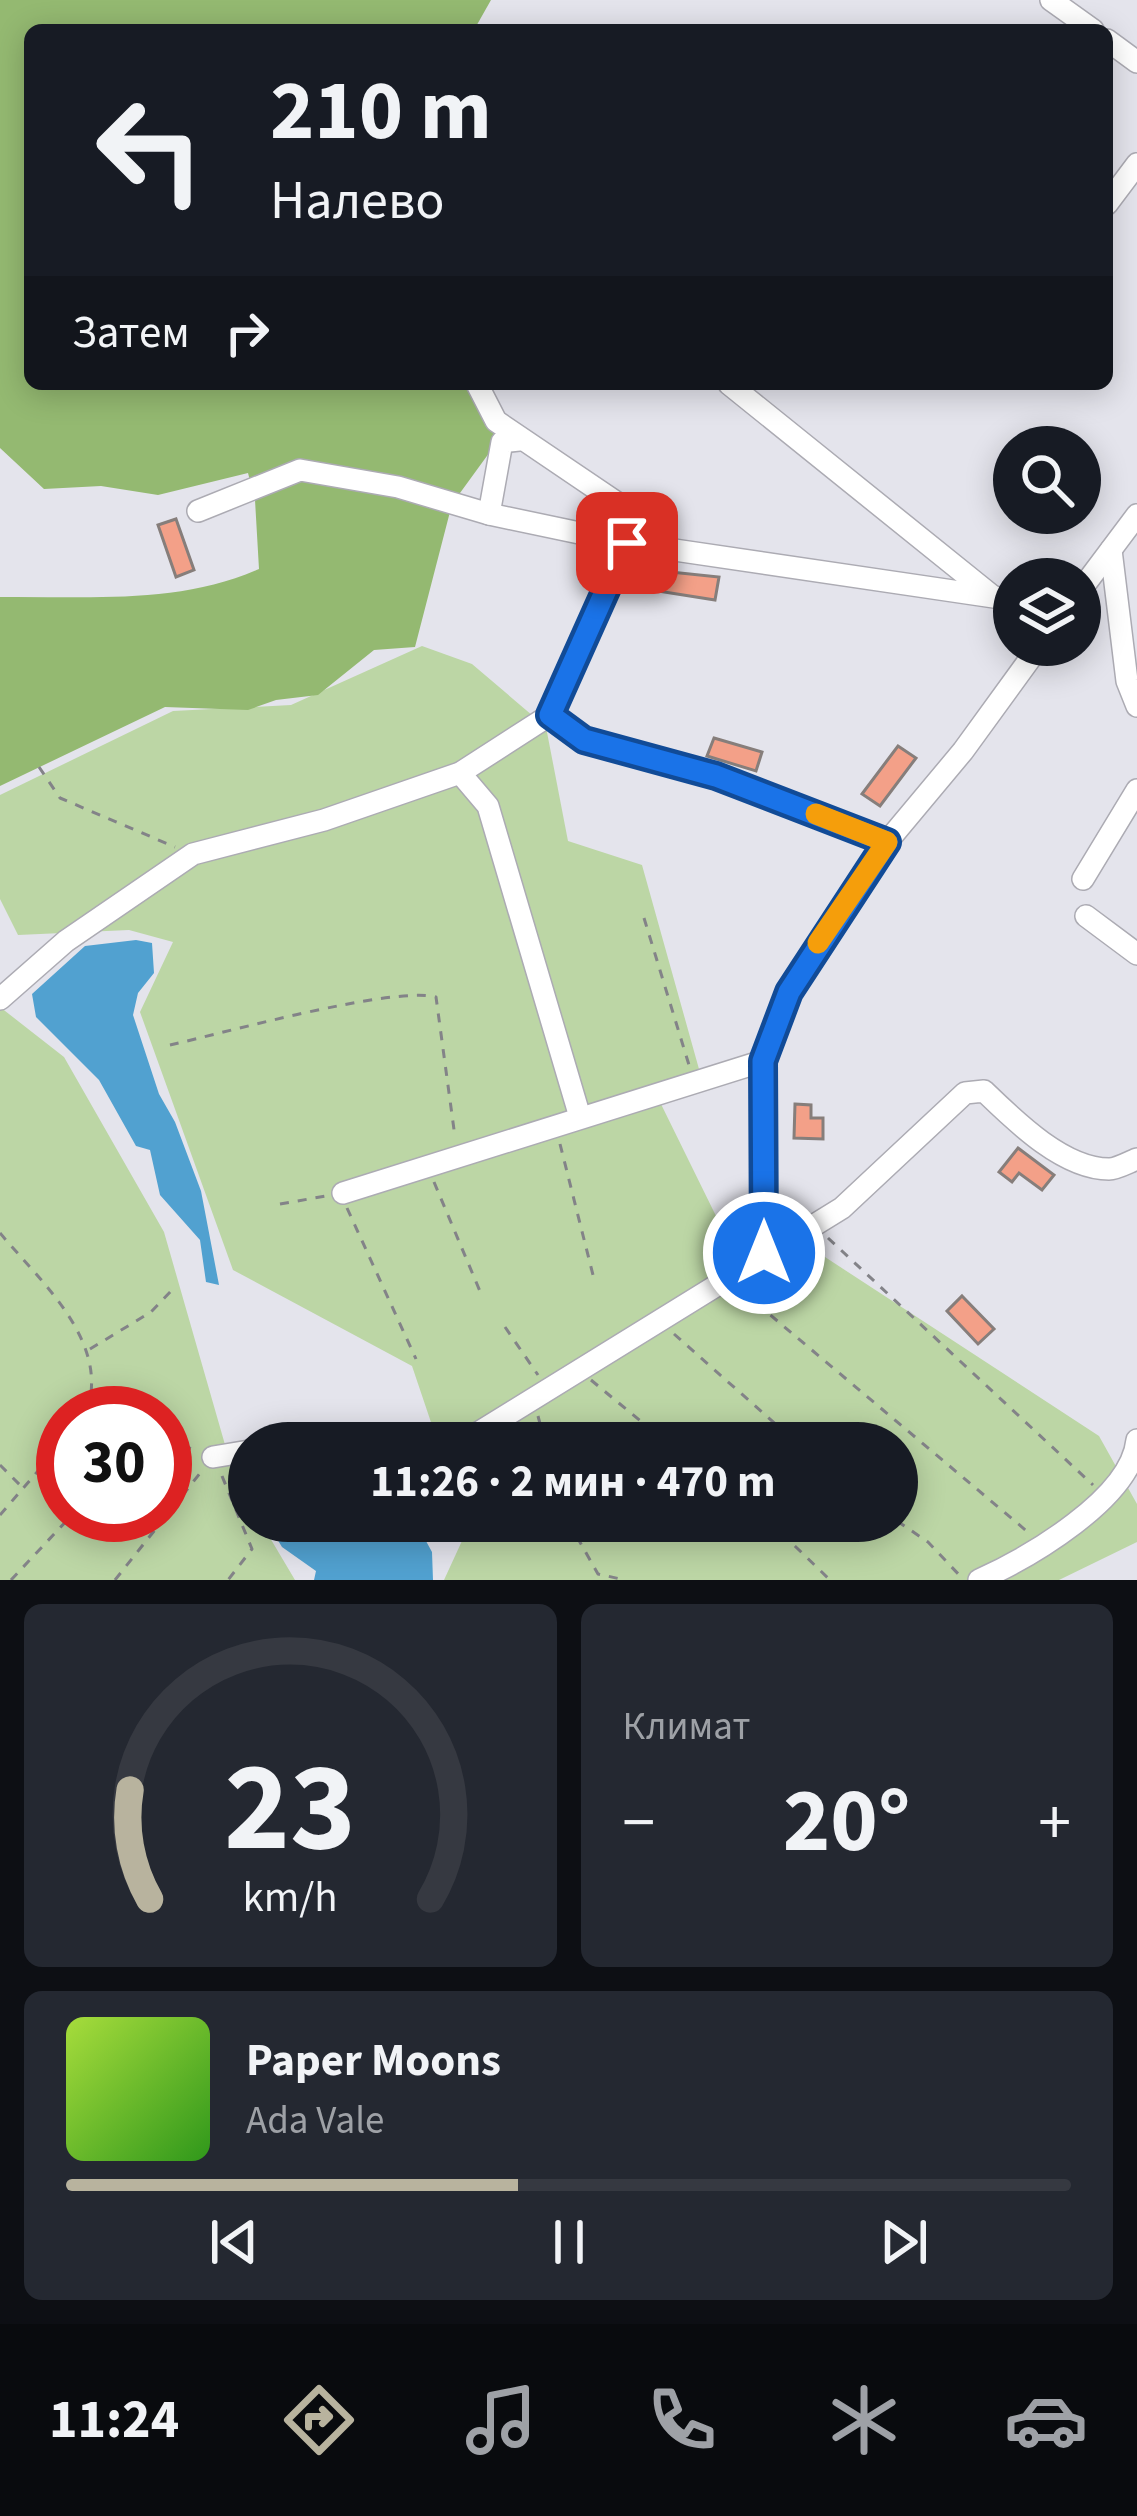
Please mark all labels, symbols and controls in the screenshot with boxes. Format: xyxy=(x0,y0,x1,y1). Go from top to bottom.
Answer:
text: 210 m xyxy=(270,52,492,172)
icon: left xyxy=(72,72,228,228)
text: Налево xyxy=(270,163,445,240)
icon: right xyxy=(214,300,280,366)
text: Затем xyxy=(72,301,190,365)
map controls xyxy=(993,426,1101,666)
button: search xyxy=(993,426,1101,534)
pin xyxy=(576,492,678,594)
icon: arrive xyxy=(594,510,660,576)
button: layers xyxy=(993,558,1101,666)
position arrow xyxy=(701,1190,827,1316)
speed limit sign: 30 xyxy=(36,1386,192,1542)
text: 11:26 · 2 мин · 470 m xyxy=(370,1450,776,1514)
text: Климат xyxy=(623,1699,750,1755)
text: 23 xyxy=(224,1720,356,1898)
text: 20° xyxy=(783,1758,911,1886)
text: − xyxy=(623,1776,655,1870)
text: + xyxy=(1038,1776,1071,1870)
text: km/h xyxy=(243,1866,338,1927)
text: Paper Moons xyxy=(246,2029,501,2093)
text: Ada Vale xyxy=(246,2093,384,2149)
icon: previous xyxy=(201,2209,267,2275)
icon: pause xyxy=(536,2209,602,2275)
icon: next xyxy=(871,2209,937,2275)
icon: directions xyxy=(277,2378,361,2462)
icon: music xyxy=(459,2378,543,2462)
icon: phone xyxy=(640,2378,724,2462)
icon: climate xyxy=(822,2378,906,2462)
icon: car xyxy=(1004,2378,1088,2462)
text: 11:24 xyxy=(49,2382,179,2459)

